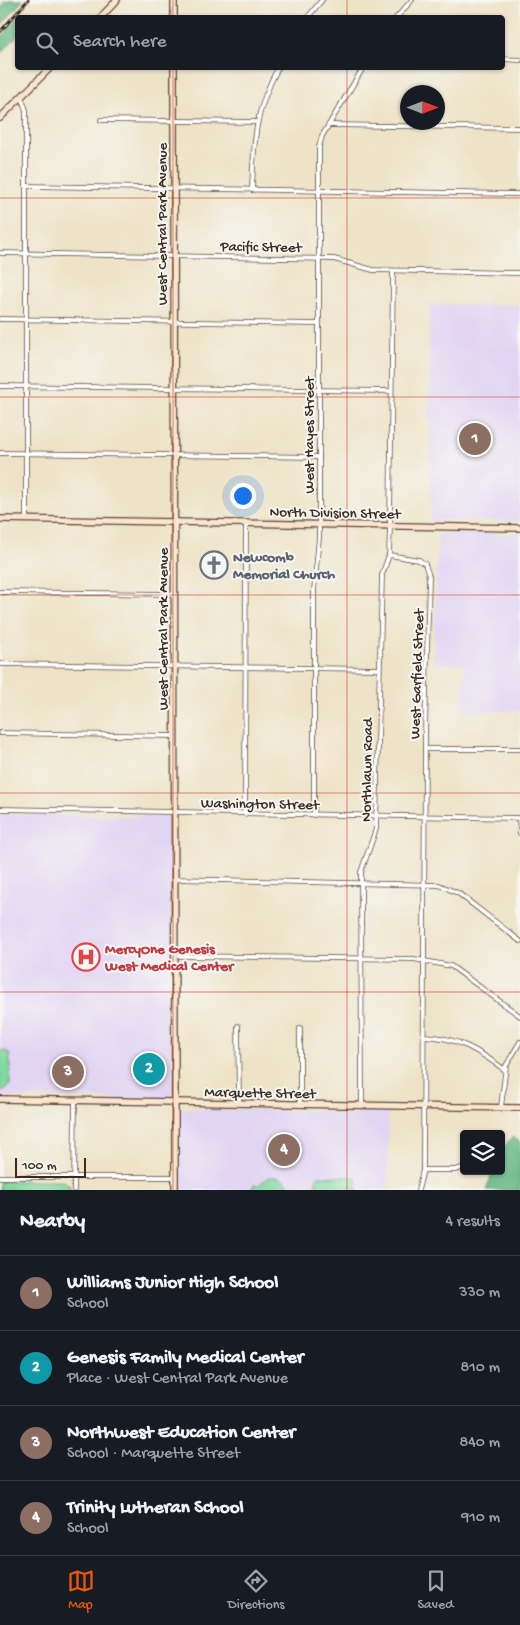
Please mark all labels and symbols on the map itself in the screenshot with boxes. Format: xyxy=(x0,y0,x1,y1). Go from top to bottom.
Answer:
north arrow xyxy=(400,85,445,130)
street label: West Central Park Avenue xyxy=(154,142,172,305)
street label: Pacific Street xyxy=(219,238,304,258)
street label: West Hayes Street xyxy=(301,375,319,493)
pin: 1 xyxy=(459,420,491,458)
your location xyxy=(230,483,256,509)
street label: North Division Street xyxy=(269,504,402,524)
street label: West Central Park Avenue xyxy=(155,547,173,710)
place label: Newcomb Memorial Church xyxy=(233,549,335,584)
church icon: Newcomb Memorial Church xyxy=(199,550,229,580)
street label: West Garfield Street xyxy=(407,607,429,739)
street label: Northlawn Road xyxy=(358,717,378,822)
street label: Washington Street xyxy=(201,795,321,815)
place label: MercyOne Genesis West Medical Center xyxy=(104,941,235,976)
hospital icon: MercyOne Genesis West Medical Center xyxy=(71,942,101,972)
pin: 2 xyxy=(133,1050,165,1088)
pin: 3 xyxy=(52,1053,84,1091)
street label: Marquette Street xyxy=(204,1084,318,1104)
pin: 4 xyxy=(268,1131,300,1169)
scale bar xyxy=(15,1155,86,1178)

